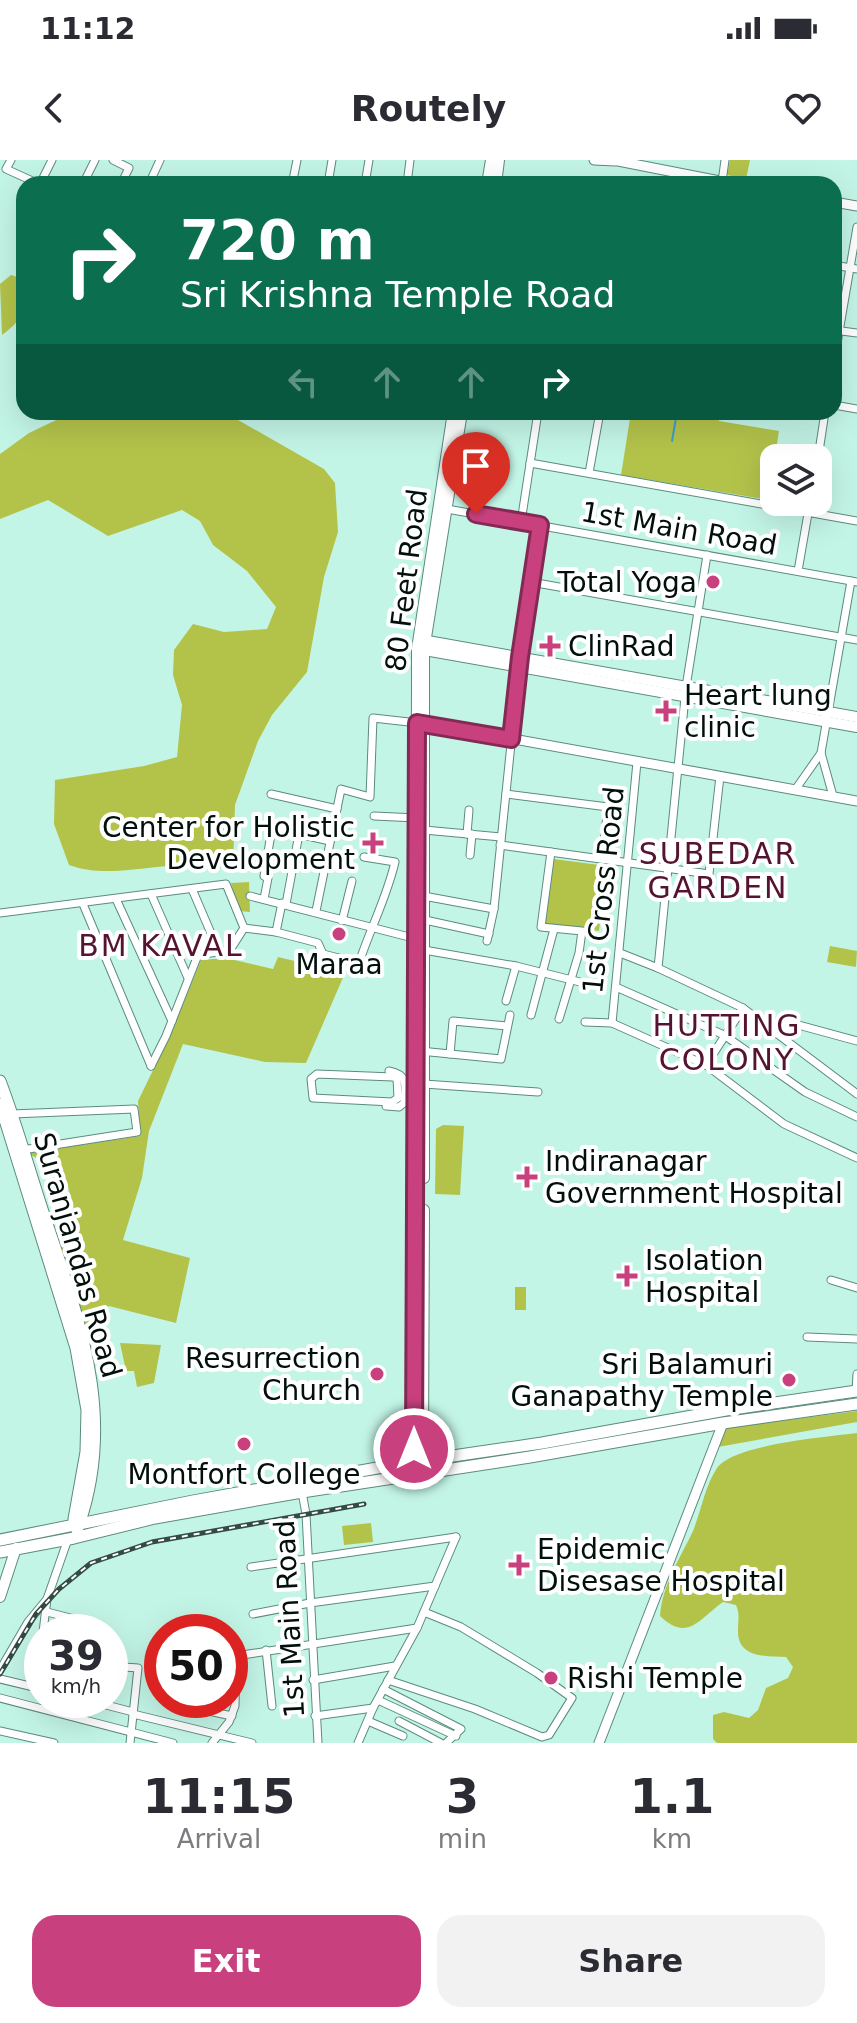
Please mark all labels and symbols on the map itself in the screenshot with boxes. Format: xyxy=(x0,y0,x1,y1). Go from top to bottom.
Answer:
pin xyxy=(442,432,510,514)
street label: 80 Feet Road xyxy=(379,487,434,673)
street label: 1st Main Road xyxy=(578,495,779,562)
place label: Total Yoga xyxy=(556,566,697,599)
marker: Total Yoga xyxy=(704,573,722,591)
place label: ClinRad xyxy=(568,630,675,663)
marker: ClinRad xyxy=(539,635,561,657)
place label: Heart lung clinic xyxy=(684,679,832,744)
marker: Heart lung clinic xyxy=(655,700,677,722)
street label: 1st Cross Road xyxy=(576,785,631,995)
place label: Center for Holistic Development xyxy=(102,811,355,876)
marker: Center for Holistic Development xyxy=(362,832,384,854)
district label: SUBEDAR GARDEN xyxy=(639,836,797,905)
marker: Maraa xyxy=(330,925,348,943)
district label: BM KAVAL xyxy=(78,928,244,963)
place label: Maraa xyxy=(295,948,383,981)
district label: HUTTING COLONY xyxy=(652,1008,802,1077)
street label: Suranjandas Road xyxy=(27,1129,128,1381)
place label: Indiranagar Government Hospital xyxy=(545,1145,843,1210)
marker: Indiranagar Government Hospital xyxy=(516,1166,538,1188)
place label: Isolation Hospital xyxy=(645,1244,764,1309)
marker: Isolation Hospital xyxy=(616,1265,638,1287)
place label: Resurrection Church xyxy=(185,1342,361,1407)
place label: Sri Balamuri Ganapathy Temple xyxy=(510,1348,773,1413)
marker: Resurrection Church xyxy=(368,1365,386,1383)
marker: Sri Balamuri Ganapathy Temple xyxy=(780,1371,798,1389)
position arrow xyxy=(372,1407,456,1491)
marker: Montfort College xyxy=(235,1435,253,1453)
place label: Montfort College xyxy=(128,1458,360,1491)
street label: 1st Main Road xyxy=(268,1519,311,1719)
place label: Epidemic Disesase Hospital xyxy=(537,1533,785,1598)
marker: Epidemic Disesase Hospital xyxy=(508,1554,530,1576)
speed limit sign: 50 xyxy=(144,1614,248,1718)
place label: Rishi Temple xyxy=(567,1662,743,1695)
marker: Rishi Temple xyxy=(542,1669,560,1687)

